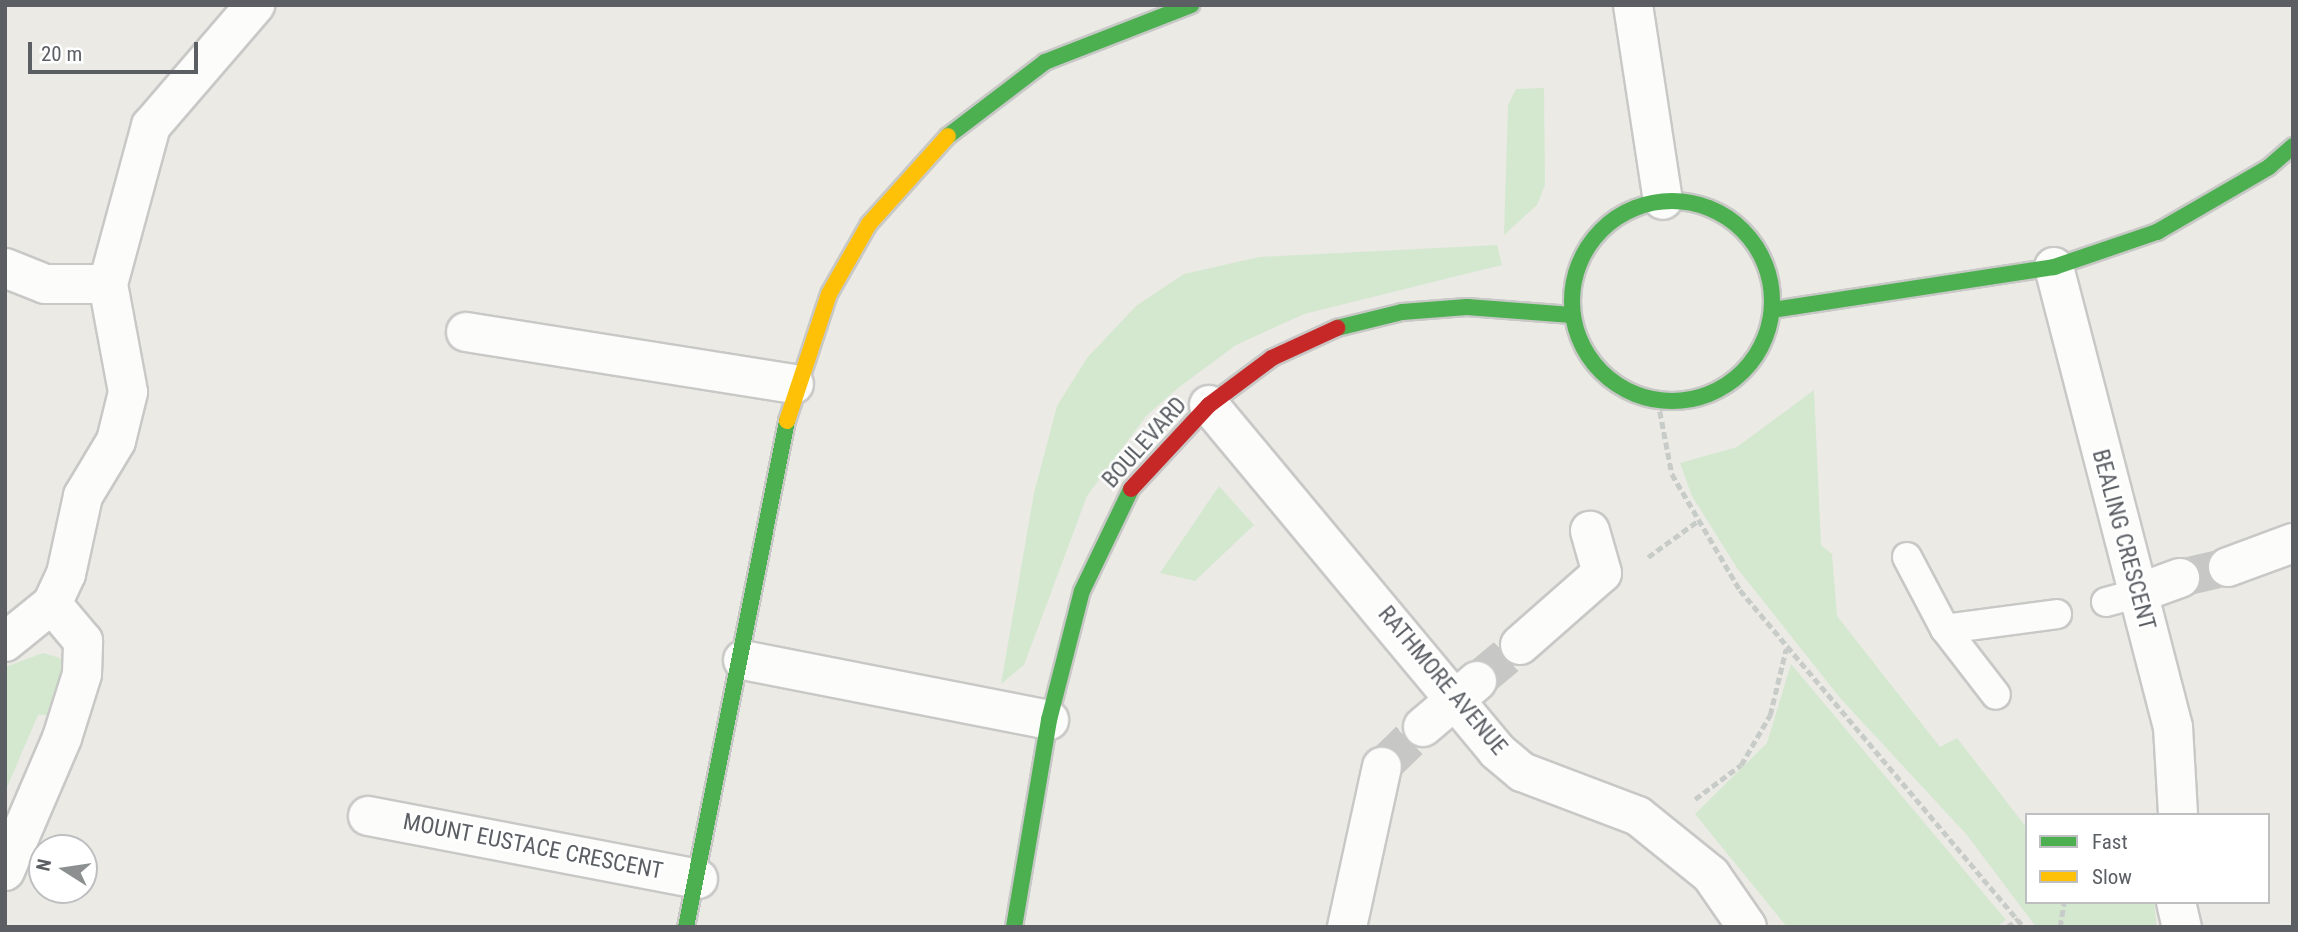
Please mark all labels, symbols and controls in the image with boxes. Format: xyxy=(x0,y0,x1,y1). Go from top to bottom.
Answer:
scale bar xyxy=(32,28,201,72)
text: 20 m xyxy=(41,42,82,66)
street label: BOULEVARD xyxy=(1097,392,1193,494)
street label: BEALING CRESCENT xyxy=(2086,447,2160,633)
street label: RATHMORE AVENUE xyxy=(1372,601,1512,761)
street label: MOUNT EUSTACE CRESCENT xyxy=(401,808,665,886)
legend xyxy=(2025,813,2270,904)
text: Fast xyxy=(2092,830,2128,854)
north arrow xyxy=(28,834,98,904)
text: N xyxy=(31,857,56,873)
text: Slow xyxy=(2092,865,2132,889)

